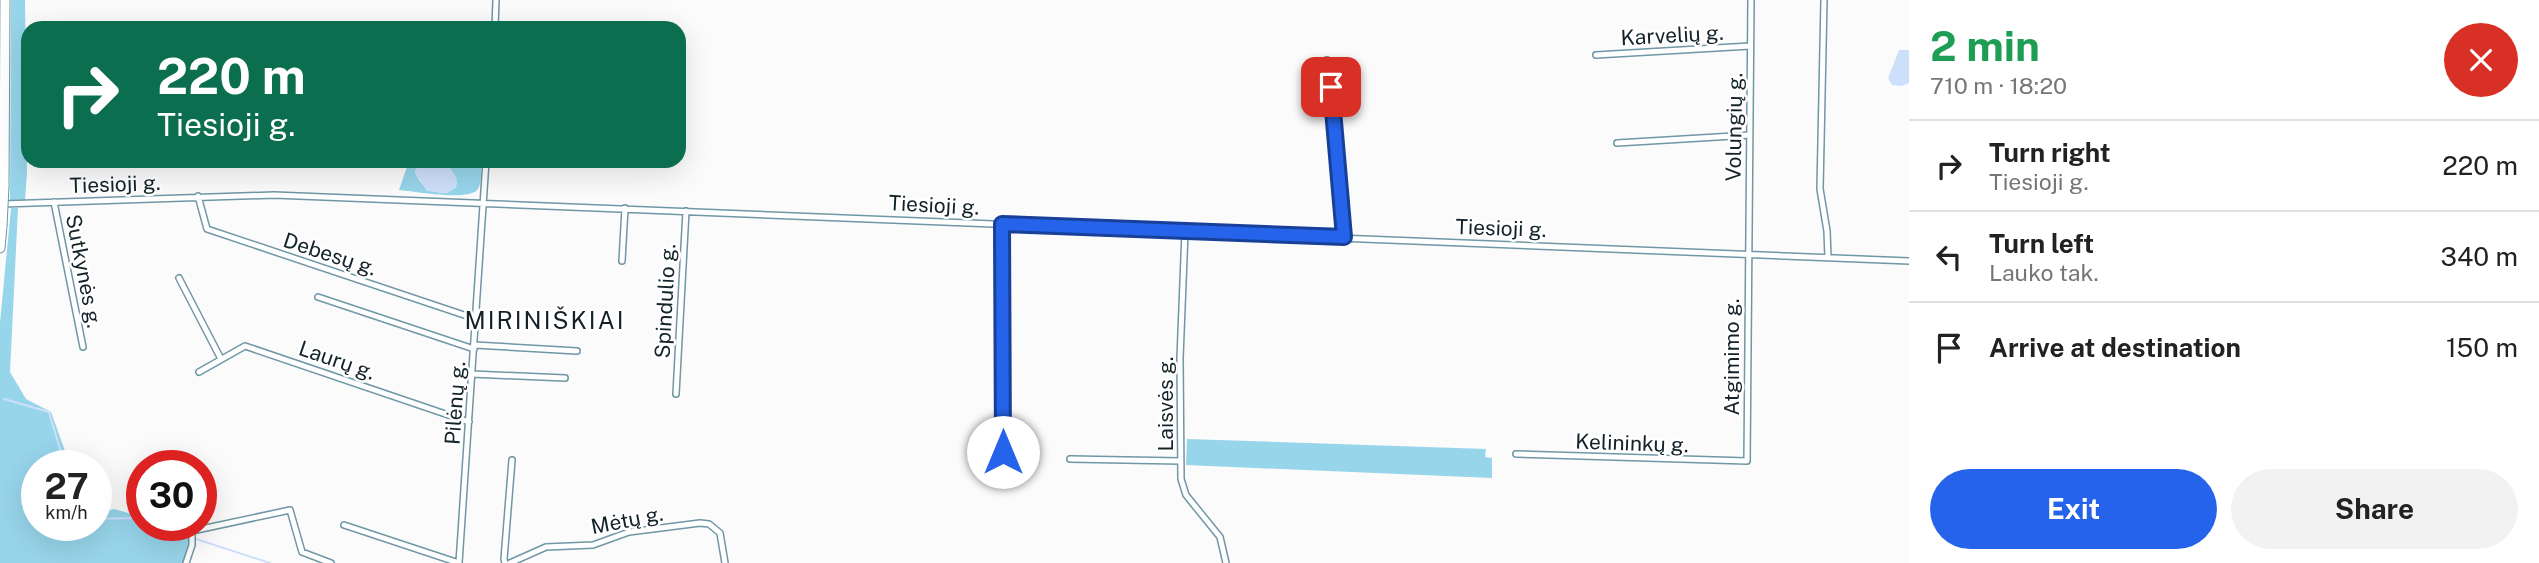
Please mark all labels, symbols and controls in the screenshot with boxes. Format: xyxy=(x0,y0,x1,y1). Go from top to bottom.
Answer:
street label: Karvelių g. xyxy=(1620,20,1724,50)
text: 2 min xyxy=(1930,21,2040,70)
button: close xyxy=(2444,23,2518,97)
text: 220 m xyxy=(157,47,306,105)
icon: right xyxy=(42,49,133,140)
pin xyxy=(1301,57,1361,117)
icon: arrive xyxy=(1312,68,1350,106)
street label: Volungių g. xyxy=(1721,72,1747,182)
text: 710 m · 18:20 xyxy=(1930,72,2067,99)
text: Tiesioji g. xyxy=(157,106,296,143)
text: Turn right xyxy=(1989,137,2111,168)
icon: right xyxy=(1930,147,1968,185)
text: 220 m xyxy=(2442,150,2518,181)
text: Tiesioji g. xyxy=(1989,168,2089,195)
street label: Tiesioji g. xyxy=(69,170,161,198)
street label: Tiesioji g. xyxy=(888,190,980,220)
street label: Sutkynės g. xyxy=(61,212,107,330)
street label: Tiesioji g. xyxy=(1455,214,1547,242)
street label: Debesų g. xyxy=(280,227,380,281)
text: Turn left xyxy=(1989,228,2094,259)
icon: left xyxy=(1930,238,1968,276)
text: 340 m xyxy=(2441,241,2518,272)
street label: Spindulio g. xyxy=(650,243,680,359)
text: Lauko tak. xyxy=(1989,259,2099,286)
street label: Atgimimo g. xyxy=(1719,299,1744,415)
district label: MIRINIŠKIAI xyxy=(465,306,625,334)
icon: arrive xyxy=(1930,329,1968,367)
text: Arrive at destination xyxy=(1989,332,2241,363)
text: 150 m xyxy=(2446,332,2518,363)
street label: Laurų g. xyxy=(296,335,378,385)
street label: Laisvės g. xyxy=(1153,357,1178,451)
street label: Pilėnų g. xyxy=(440,360,470,446)
position arrow xyxy=(966,415,1040,489)
street label: Kelininkų g. xyxy=(1575,429,1689,457)
speed limit sign: 30 xyxy=(126,450,217,541)
text: 27 xyxy=(44,466,89,507)
button: Exit xyxy=(1930,469,2217,549)
button: Share xyxy=(2231,469,2518,549)
street label: Mėtų g. xyxy=(589,501,665,539)
text: km/h xyxy=(45,502,88,523)

